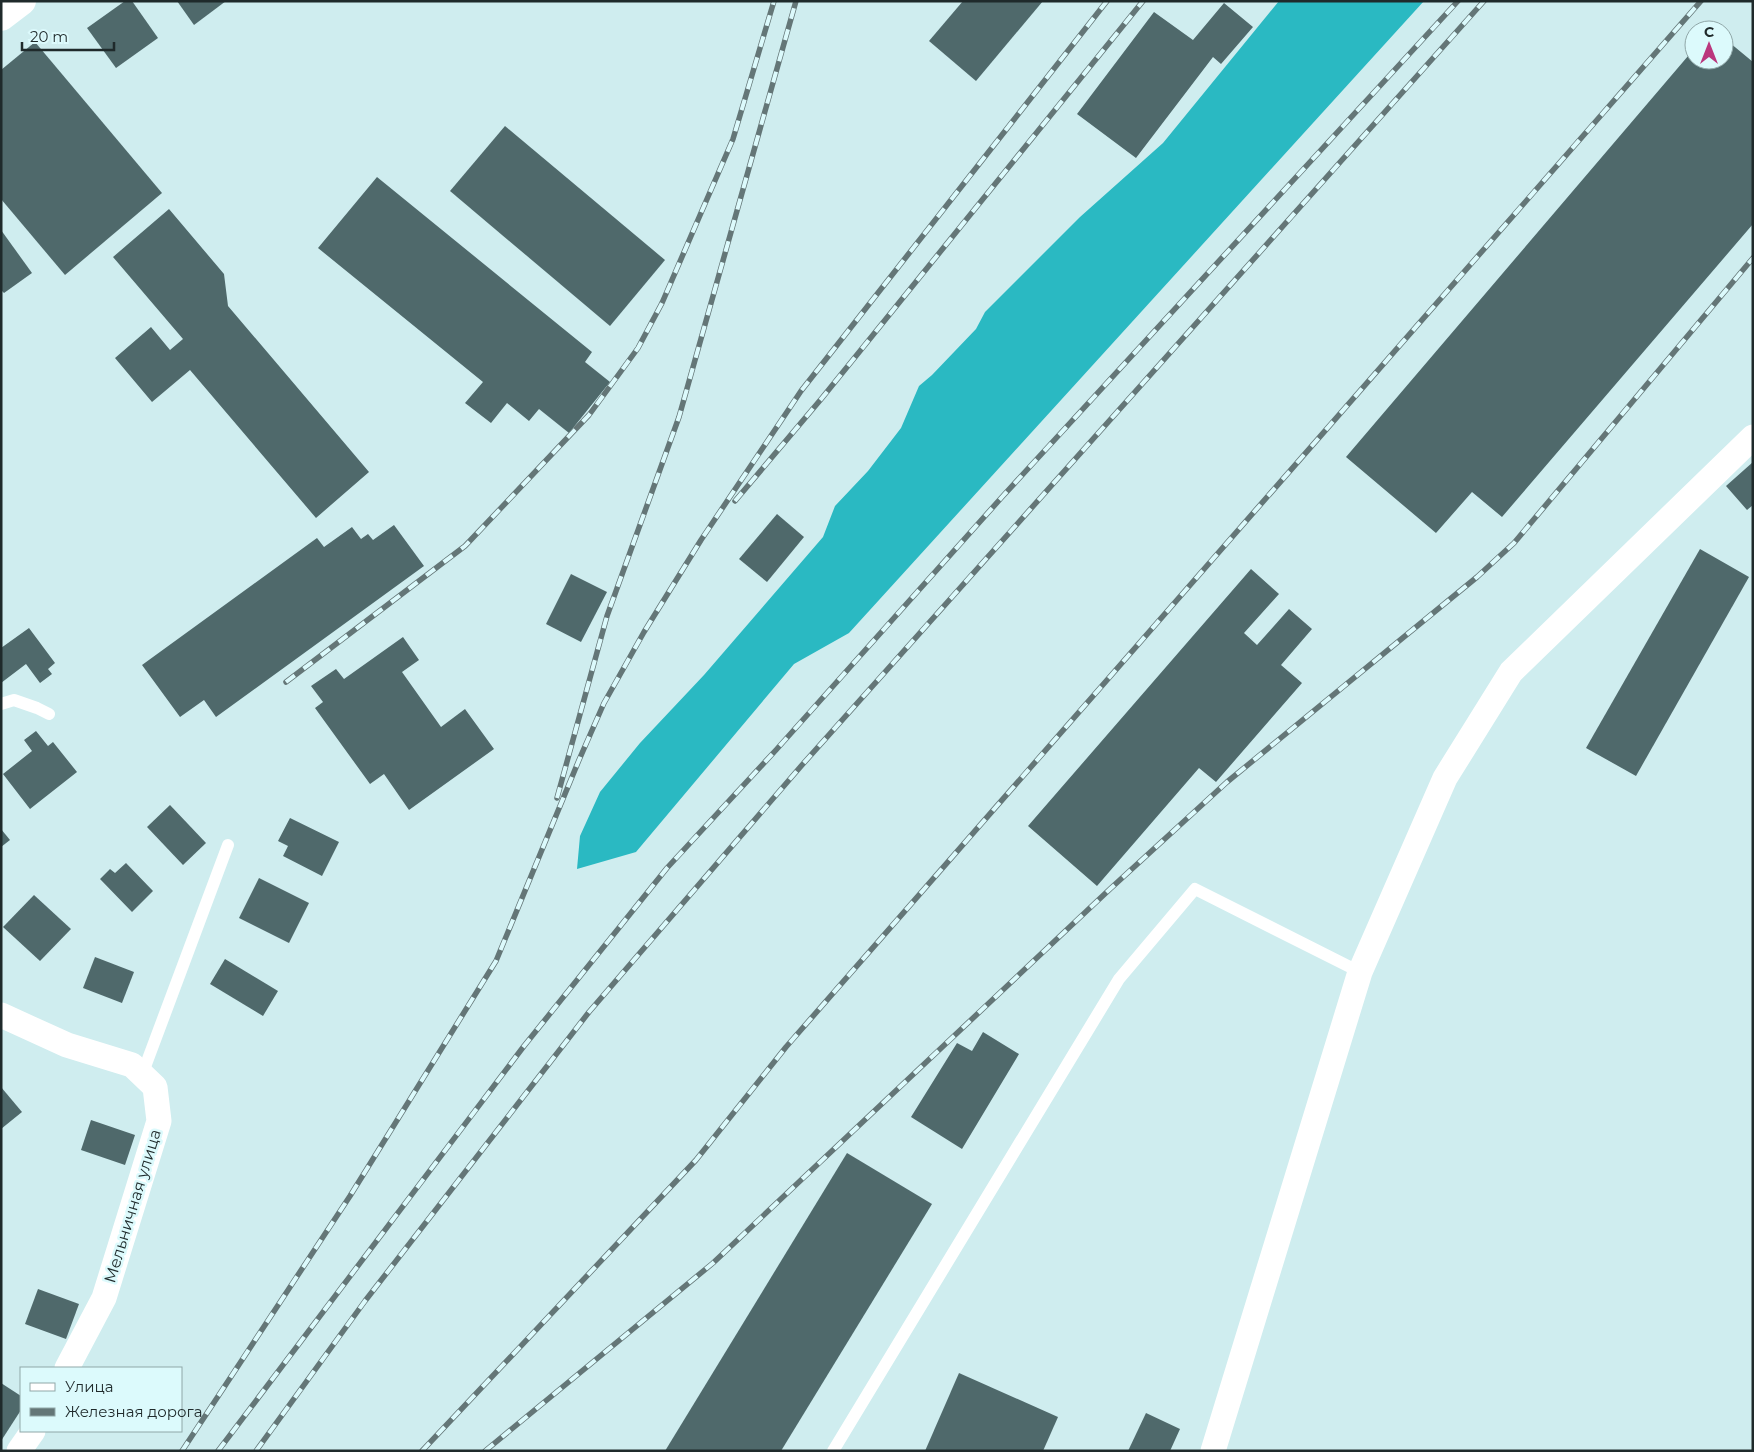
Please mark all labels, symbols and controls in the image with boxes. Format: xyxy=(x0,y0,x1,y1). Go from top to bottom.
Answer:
scale bar xyxy=(22,20,115,52)
north arrow xyxy=(1684,20,1734,70)
text: С xyxy=(1704,23,1714,41)
text: 20 m xyxy=(30,27,68,46)
street label: Мельничная улица xyxy=(100,1127,165,1285)
legend xyxy=(20,1367,182,1432)
text: Улица xyxy=(65,1377,113,1396)
text: Железная дорога xyxy=(65,1402,202,1421)

